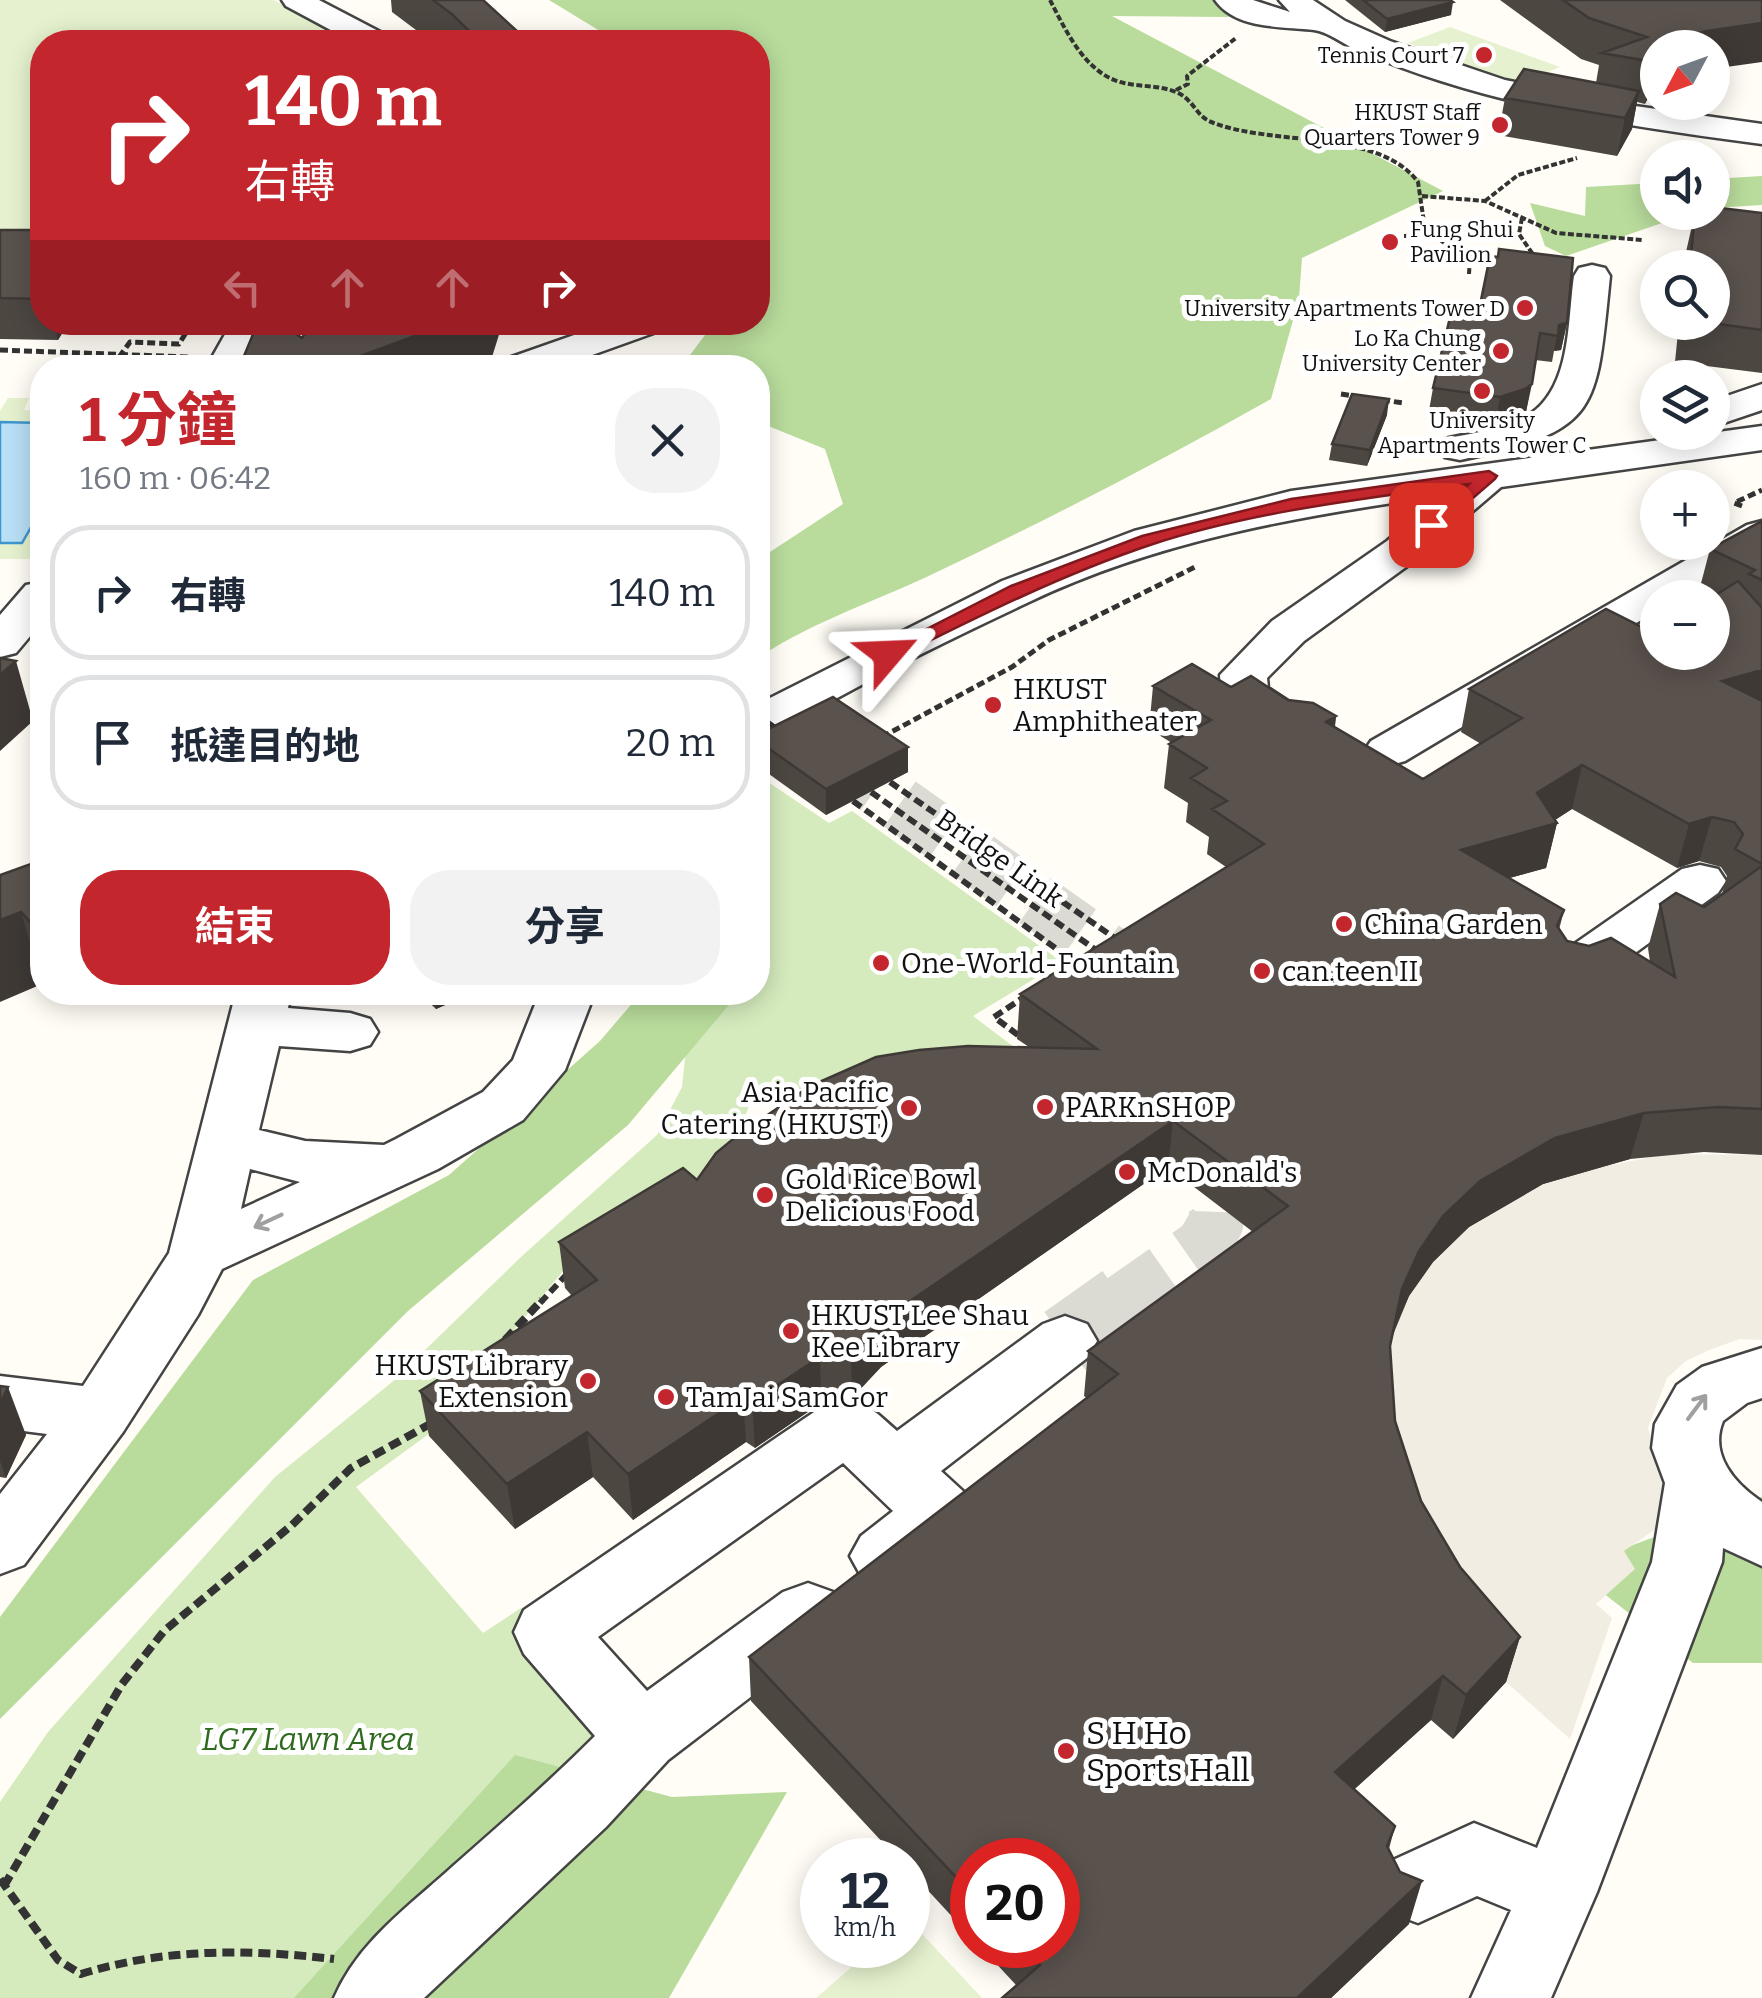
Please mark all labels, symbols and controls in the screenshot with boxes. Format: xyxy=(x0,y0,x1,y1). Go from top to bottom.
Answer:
north arrow xyxy=(1640,30,1730,120)
map controls xyxy=(1640,30,1730,670)
place label: Tennis Court 7 xyxy=(1318,42,1464,69)
marker: Tennis Court 7 xyxy=(1473,44,1495,66)
text: 140 m xyxy=(245,60,442,144)
icon: right xyxy=(80,70,210,200)
place label: HKUST Staff Quarters Tower 9 xyxy=(1304,99,1482,151)
marker: HKUST Staff Quarters Tower 9 xyxy=(1489,114,1511,136)
button: sound xyxy=(1640,140,1730,230)
text: 右轉 xyxy=(245,155,335,209)
place label: Fung Shui Pavilion xyxy=(1410,216,1514,268)
marker: Fung Shui Pavilion xyxy=(1379,231,1401,253)
button: search xyxy=(1640,250,1730,340)
icon: left xyxy=(215,260,270,315)
icon: ahead xyxy=(320,260,375,315)
icon: ahead xyxy=(425,260,480,315)
icon: right xyxy=(530,260,585,315)
place label: University Apartments Tower D xyxy=(1184,295,1505,322)
marker: University Apartments Tower D xyxy=(1514,297,1536,319)
place label: Lo Ka Chung University Center xyxy=(1302,325,1481,377)
marker: Lo Ka Chung University Center xyxy=(1490,340,1512,362)
button: layers xyxy=(1640,360,1730,450)
marker: University Apartments Tower C xyxy=(1471,380,1493,402)
text: 1 分鐘 xyxy=(80,385,237,457)
button: close xyxy=(615,388,720,493)
place label: University Apartments Tower C xyxy=(1377,407,1587,459)
text: 160 m · 06:42 xyxy=(80,459,271,497)
button: + xyxy=(1640,470,1730,560)
pin xyxy=(1389,483,1474,568)
icon: arrive xyxy=(1404,498,1459,553)
icon: right xyxy=(85,565,140,620)
text: 140 m xyxy=(609,570,715,616)
text: 右轉 xyxy=(170,573,246,619)
button: − xyxy=(1640,580,1730,670)
position arrow xyxy=(836,602,940,706)
place label: HKUST Amphitheater xyxy=(1013,673,1197,738)
marker: HKUST Amphitheater xyxy=(982,694,1004,716)
icon: arrive xyxy=(85,715,140,770)
text: 20 m xyxy=(626,720,715,766)
text: 抵達目的地 xyxy=(170,723,360,769)
street label: Bridge Link xyxy=(930,803,1070,914)
button: 結束 xyxy=(80,870,390,985)
button: 分享 xyxy=(410,870,720,985)
place label: China Garden xyxy=(1364,908,1543,941)
marker: China Garden xyxy=(1333,913,1355,935)
place label: One-World-Fountain xyxy=(901,947,1175,980)
marker: One-World-Fountain xyxy=(870,952,892,974)
place label: can.teen II xyxy=(1282,955,1418,988)
marker: can.teen II xyxy=(1251,960,1273,982)
place label: Asia Pacific Catering (HKUST) xyxy=(661,1076,889,1141)
place label: PARKnSHOP xyxy=(1065,1091,1231,1124)
marker: PARKnSHOP xyxy=(1034,1096,1056,1118)
marker: Asia Pacific Catering (HKUST) xyxy=(898,1097,920,1119)
place label: McDonald's xyxy=(1147,1156,1297,1189)
marker: McDonald's xyxy=(1116,1161,1138,1183)
place label: Gold Rice Bowl Delicious Food xyxy=(785,1163,977,1228)
marker: Gold Rice Bowl Delicious Food xyxy=(754,1184,776,1206)
one-way arrow xyxy=(254,1213,284,1231)
place label: HKUST Lee Shau Kee Library xyxy=(811,1299,1029,1364)
marker: HKUST Lee Shau Kee Library xyxy=(780,1320,802,1342)
place label: HKUST Library Extension xyxy=(375,1349,568,1414)
marker: HKUST Library Extension xyxy=(577,1370,599,1392)
place label: TamJai SamGor xyxy=(686,1381,888,1414)
marker: TamJai SamGor xyxy=(655,1386,677,1408)
one-way arrow xyxy=(1687,1394,1708,1421)
place label: S H Ho Sports Hall xyxy=(1086,1714,1250,1789)
park label: LG7 Lawn Area xyxy=(201,1720,415,1758)
marker: S H Ho Sports Hall xyxy=(1055,1740,1077,1762)
speed limit sign: 20 xyxy=(950,1838,1080,1968)
text: 12 xyxy=(840,1861,890,1921)
text: km/h xyxy=(834,1913,896,1943)

